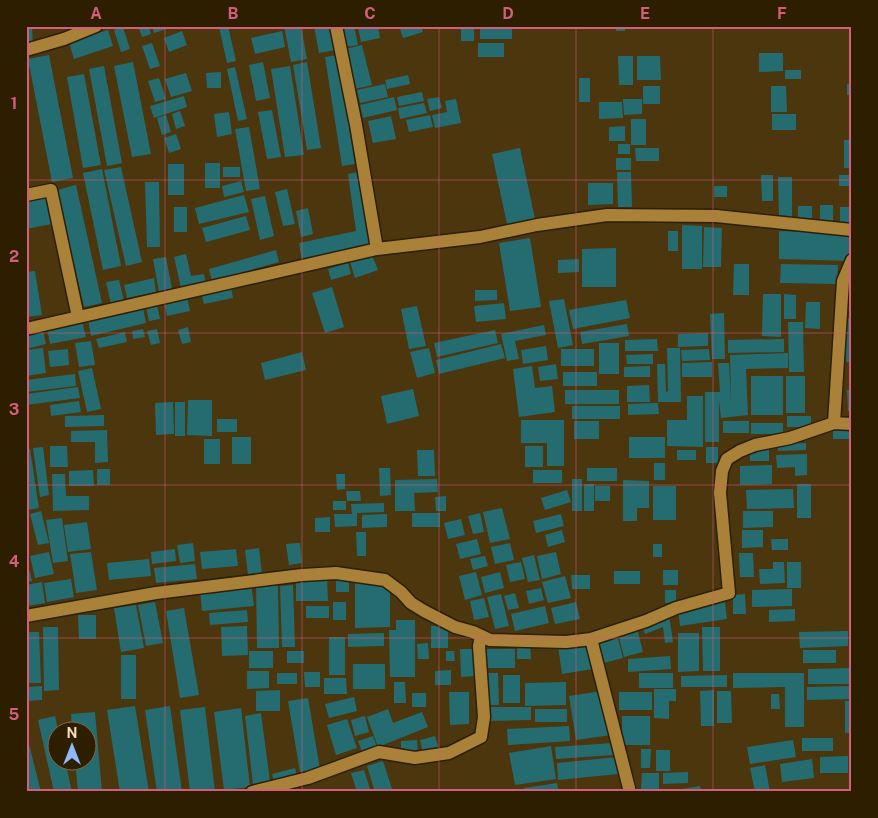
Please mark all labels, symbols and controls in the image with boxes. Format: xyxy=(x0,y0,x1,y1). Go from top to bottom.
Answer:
text: A xyxy=(90,4,102,23)
text: B xyxy=(228,4,239,23)
text: C xyxy=(364,4,376,23)
text: D xyxy=(502,4,514,23)
text: E xyxy=(640,4,650,23)
text: F xyxy=(777,4,787,23)
text: 1 xyxy=(11,94,17,113)
text: 2 xyxy=(9,247,19,266)
text: 3 xyxy=(9,400,19,419)
text: 4 xyxy=(9,552,20,571)
text: 5 xyxy=(9,705,20,724)
north arrow xyxy=(48,720,98,770)
text: N xyxy=(67,725,77,741)

